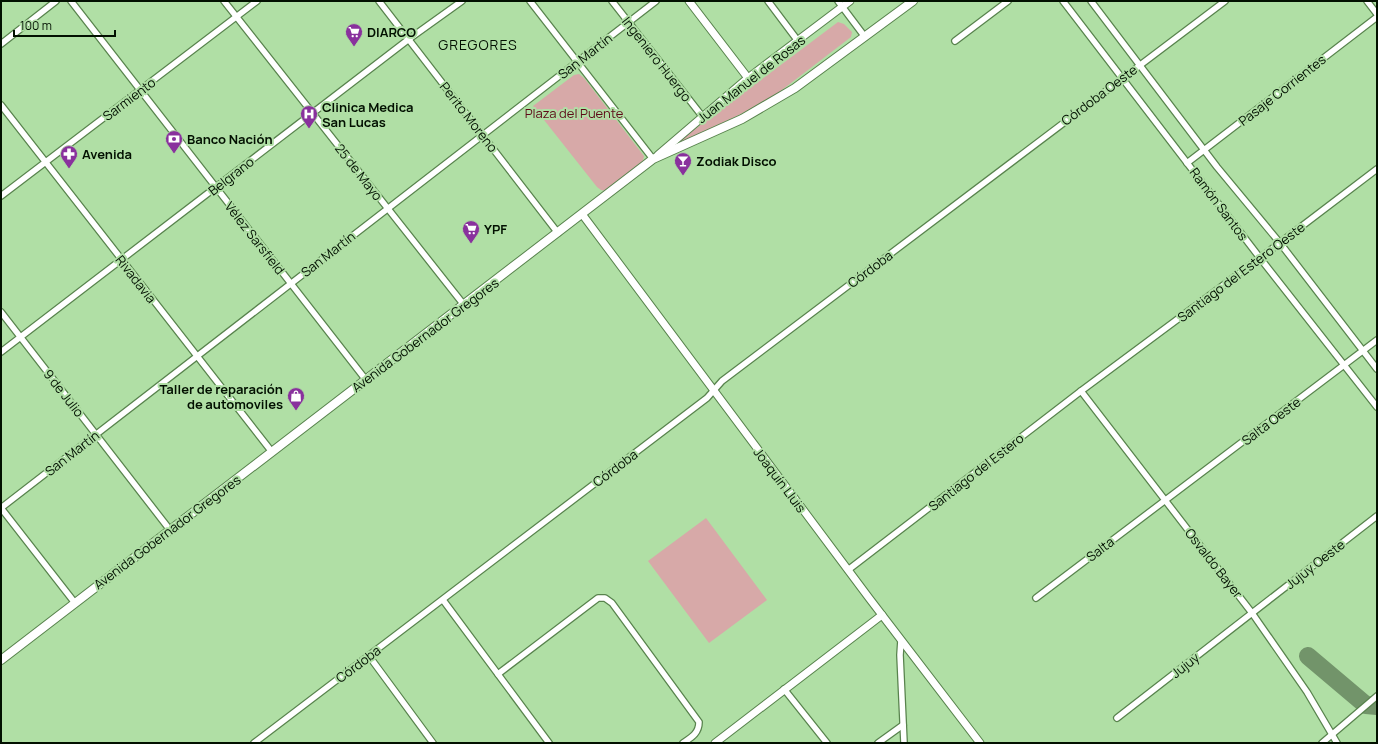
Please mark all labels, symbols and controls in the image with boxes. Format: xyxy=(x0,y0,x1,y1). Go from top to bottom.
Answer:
scale bar xyxy=(14,12,115,38)
street label: Ingeniero Huergo xyxy=(618,13,696,105)
text: 100 m xyxy=(20,17,52,34)
supermarket icon: DIARCO xyxy=(344,22,364,47)
place label: DIARCO xyxy=(367,23,416,41)
street label: San Martín xyxy=(554,29,616,83)
street label: Juan Manuel de Rosas xyxy=(693,31,809,127)
district label: GREGORES xyxy=(438,35,518,54)
street label: Pasaje Corrientes xyxy=(1235,50,1330,130)
street label: Córdoba Oeste xyxy=(1057,60,1141,130)
street label: Sarmiento xyxy=(99,73,159,125)
street label: Perito Moreno xyxy=(436,78,502,156)
place label: Clinica Medica San Lucas xyxy=(322,98,414,131)
hospital icon: Clinica Medica San Lucas xyxy=(299,104,319,129)
park label: Plaza del Puente xyxy=(525,104,624,122)
bank icon: Banco Nación xyxy=(164,129,184,154)
place label: Banco Nación xyxy=(187,130,273,148)
street label: 25 de Mayo xyxy=(331,140,387,204)
pharmacy icon: Avenida xyxy=(59,144,79,169)
place label: Avenida xyxy=(82,145,132,163)
bar icon: Zodiak Disco xyxy=(673,151,693,176)
street label: Belgrano xyxy=(204,152,258,200)
place label: Zodiak Disco xyxy=(696,152,777,170)
street label: Ramón Santos xyxy=(1186,164,1252,244)
street label: Vélez Sarsfield xyxy=(221,198,289,278)
street label: Santiago del Estero Oeste xyxy=(1174,218,1309,326)
supermarket icon: YPF xyxy=(461,219,481,244)
place label: YPF xyxy=(484,220,507,238)
street label: San Martín xyxy=(297,227,359,281)
street label: Córdoba xyxy=(844,246,896,292)
street label: Rivadavia xyxy=(112,251,160,307)
street label: Avenida Gobernador Gregores xyxy=(348,274,502,396)
street label: 9 de Julio xyxy=(40,365,89,421)
place label: Taller de reparación de automoviles xyxy=(159,380,283,413)
shop icon: Taller de reparación de automoviles xyxy=(286,386,306,411)
street label: Salta Oeste xyxy=(1238,393,1305,449)
street label: San Martín xyxy=(41,426,103,480)
street label: Santiago del Estero xyxy=(925,429,1028,515)
street label: Joaquín Lluis xyxy=(750,444,810,516)
street label: Córdoba xyxy=(589,445,641,491)
street label: Avenida Gobernador Gregores xyxy=(90,471,244,593)
street label: Osvaldo Bayer xyxy=(1181,524,1247,602)
street label: Salta xyxy=(1082,533,1118,565)
street label: Jujuy Oeste xyxy=(1282,535,1349,593)
street label: Córdoba xyxy=(332,641,384,687)
street label: Jujuy xyxy=(1167,648,1203,682)

